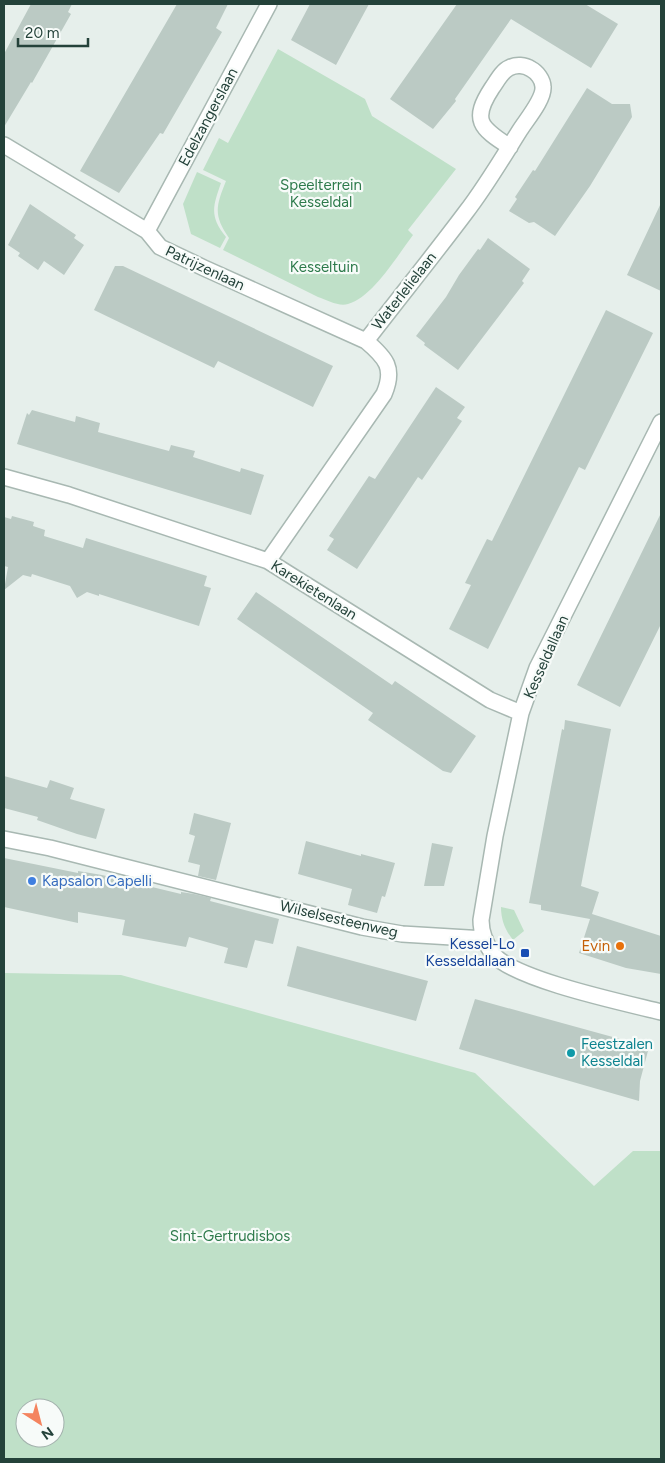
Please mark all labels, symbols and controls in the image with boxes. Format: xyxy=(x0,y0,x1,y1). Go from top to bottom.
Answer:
scale bar xyxy=(18,15,88,47)
text: 20 m xyxy=(25,24,59,42)
street label: Edelzangerslaan xyxy=(175,65,241,169)
park label: Speelterrein Kesseldal xyxy=(280,176,362,211)
street label: Patrijzenlaan xyxy=(163,242,247,294)
street label: Waterlelielaan xyxy=(368,249,440,333)
park label: Kesseltuin xyxy=(290,258,358,276)
street label: Karekietenlaan xyxy=(268,556,360,624)
street label: Kesseldallaan xyxy=(520,613,572,701)
place label: Kapsalon Capelli xyxy=(42,872,152,890)
marker: Kapsalon Capelli xyxy=(26,875,38,887)
street label: Wilselsesteenweg xyxy=(278,897,400,941)
place label: Kessel-Lo Kesseldallaan xyxy=(426,935,515,970)
place label: Evin xyxy=(581,937,610,955)
marker: Evin xyxy=(614,940,626,952)
marker: Kessel-Lo Kesseldallaan xyxy=(519,947,531,959)
place label: Feestzalen Kesseldal xyxy=(581,1035,653,1070)
marker: Feestzalen Kesseldal xyxy=(565,1047,577,1059)
park label: Sint-Gertrudisbos xyxy=(170,1227,290,1245)
north arrow xyxy=(15,1398,65,1448)
text: N xyxy=(38,1423,57,1443)

